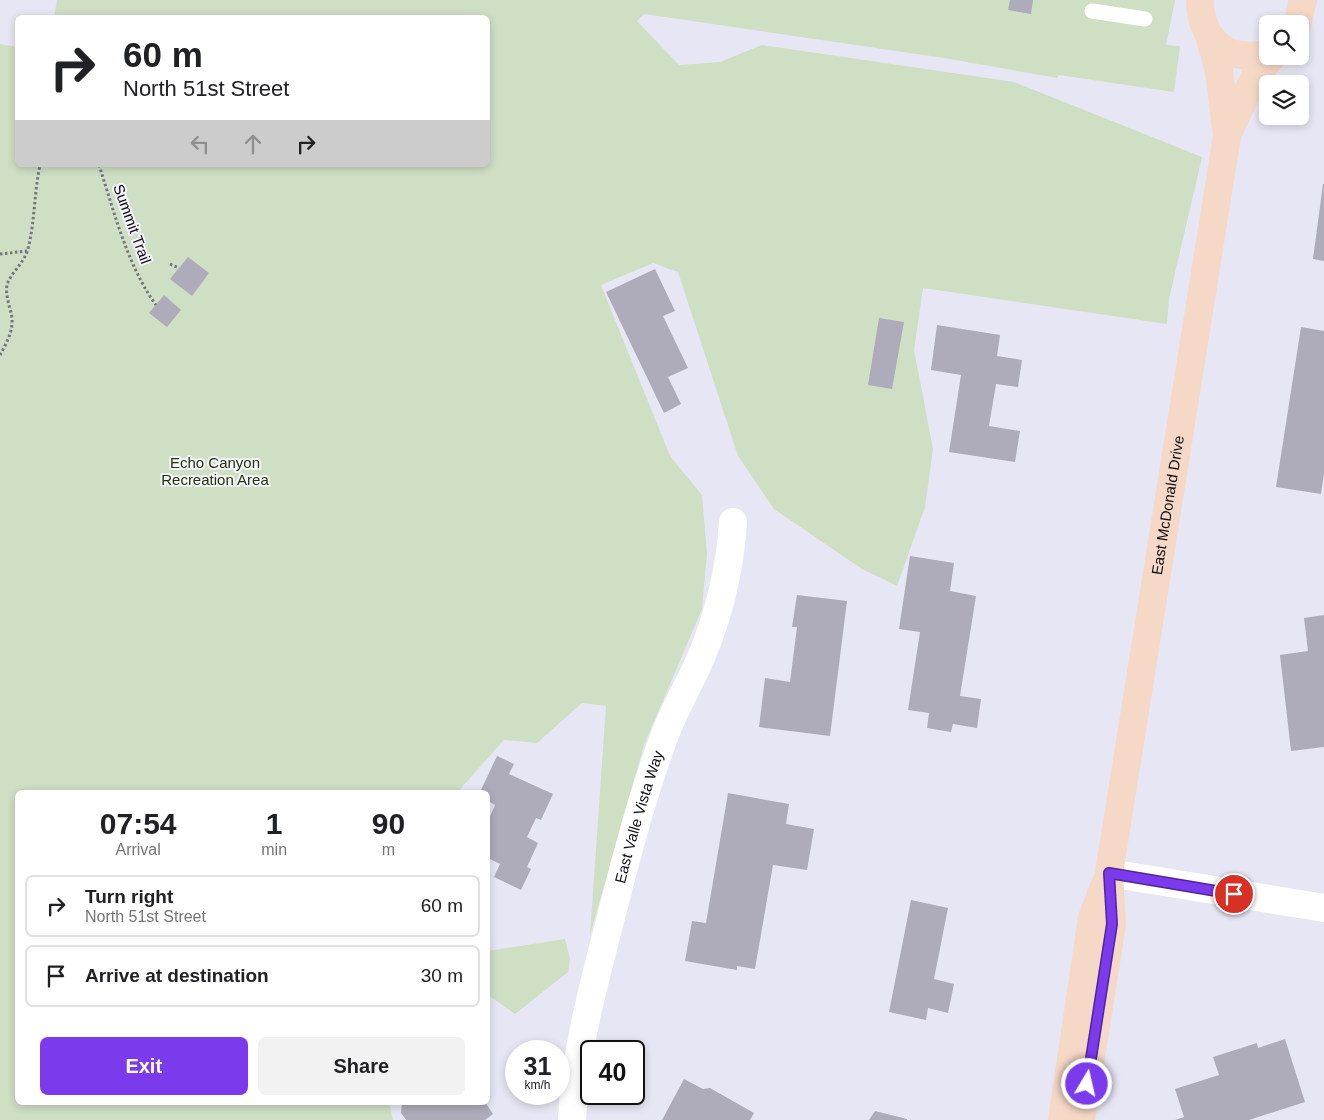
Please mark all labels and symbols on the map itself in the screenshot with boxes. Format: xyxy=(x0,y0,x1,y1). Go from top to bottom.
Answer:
street label: Summit Trail xyxy=(110,182,155,266)
street label: East McDonald Drive xyxy=(1148,434,1187,576)
park label: Echo Canyon Recreation Area xyxy=(161,454,269,488)
street label: East Valle Vista Way xyxy=(611,748,667,885)
pin xyxy=(1213,873,1255,915)
speed limit sign: 40 xyxy=(580,1040,645,1105)
position arrow xyxy=(1060,1057,1112,1109)

